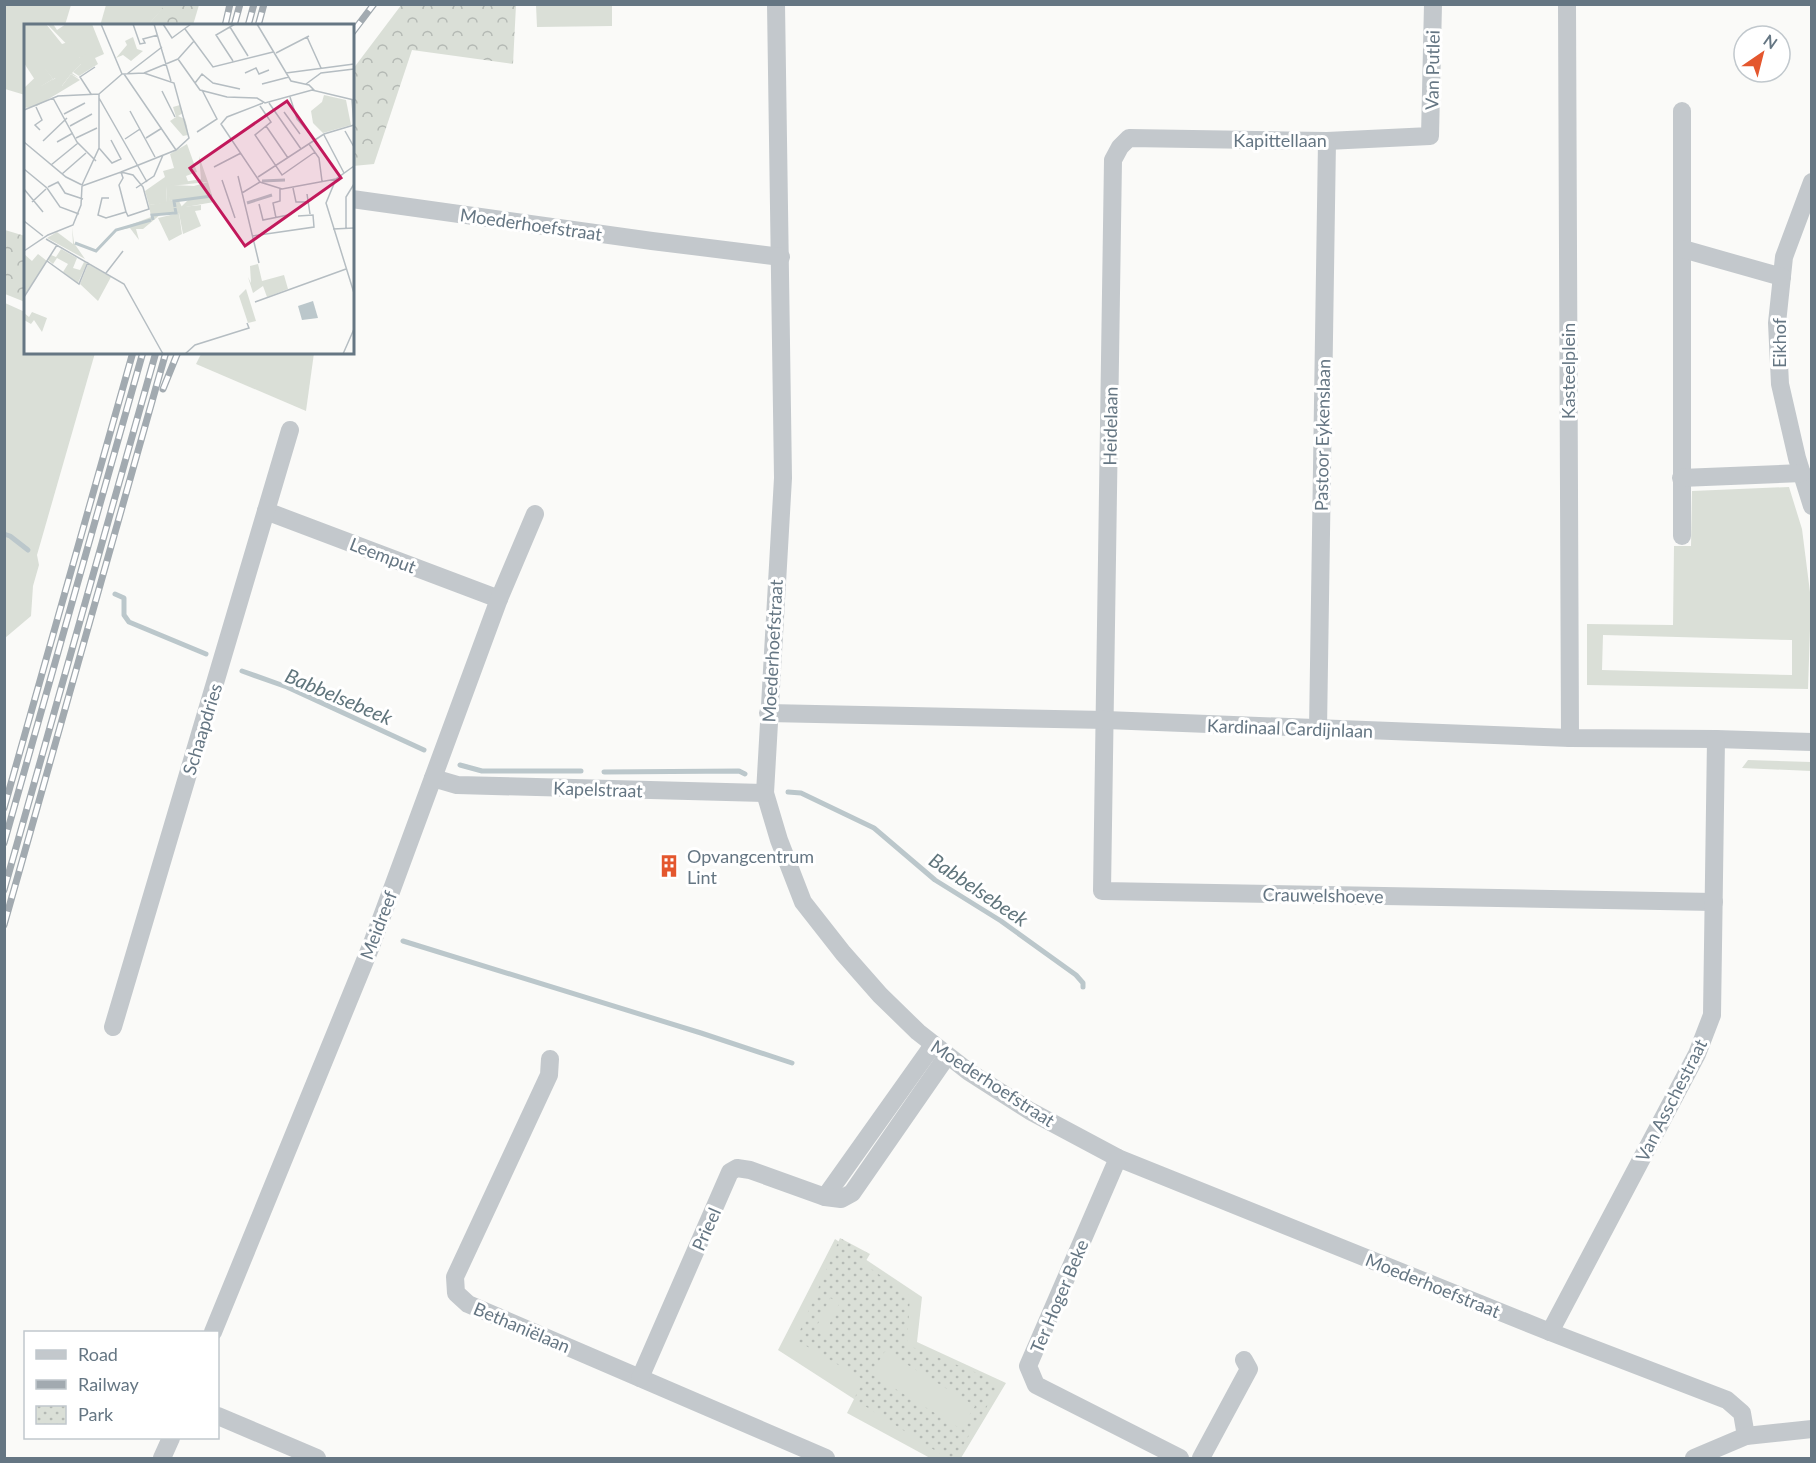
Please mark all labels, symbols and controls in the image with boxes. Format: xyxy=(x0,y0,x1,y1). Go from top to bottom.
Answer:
inset map xyxy=(24,24,354,354)
north arrow xyxy=(1732,24,1792,84)
street label: Van Putlei xyxy=(1420,30,1444,110)
text: N xyxy=(1760,30,1781,53)
street label: Kapittellaan xyxy=(1233,129,1327,151)
street label: Moederhoefstraat xyxy=(459,203,604,245)
street label: Eikhof xyxy=(1768,317,1790,368)
street label: Kasteelplein xyxy=(1557,323,1579,419)
street label: Pastoor Eykenslaan xyxy=(1310,359,1334,511)
street label: Heidelaan xyxy=(1098,386,1122,466)
street label: Leemput xyxy=(347,532,420,578)
street label: Moederhoefstraat xyxy=(757,578,787,723)
water label: Babbelsebeek xyxy=(282,663,397,730)
street label: Schaapdries xyxy=(178,680,226,777)
street label: Kardinaal Cardijnlaan xyxy=(1206,714,1374,742)
street label: Kapelstraat xyxy=(553,776,644,802)
place label: Opvangcentrum Lint xyxy=(687,845,814,888)
water label: Babbelsebeek xyxy=(925,847,1033,931)
building icon: Opvangcentrum Lint xyxy=(656,853,682,879)
street label: Crauwelshoeve xyxy=(1262,883,1384,907)
street label: Meidreef xyxy=(355,887,401,962)
street label: Moederhoefstraat xyxy=(927,1035,1059,1132)
street label: Van Asschestraat xyxy=(1631,1035,1712,1165)
street label: Prieel xyxy=(687,1204,725,1254)
street label: Ter Hoger Beke xyxy=(1025,1236,1093,1356)
street label: Moederhoefstraat xyxy=(1363,1248,1504,1322)
street label: Bethaniëlaan xyxy=(471,1297,573,1357)
legend xyxy=(24,1331,219,1439)
text: Road xyxy=(78,1343,118,1365)
text: Railway xyxy=(78,1373,139,1395)
text: Park xyxy=(78,1403,114,1425)

